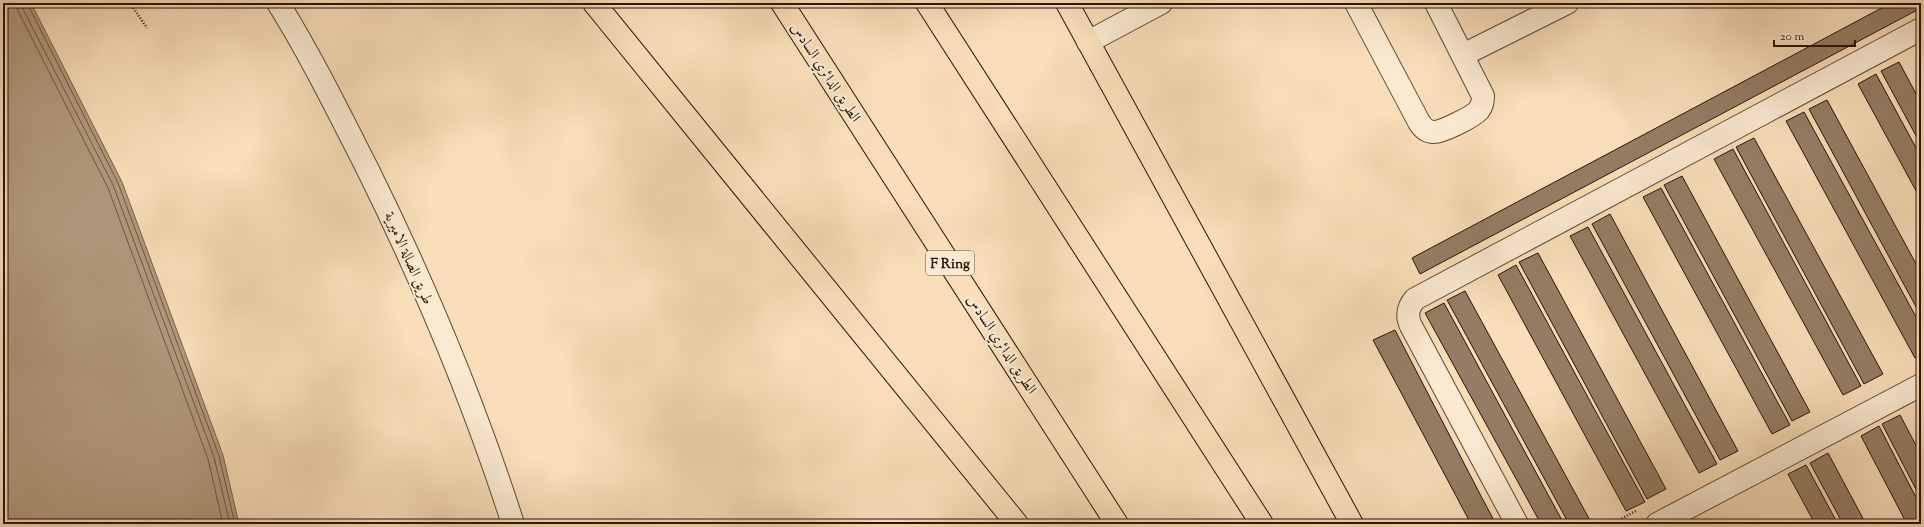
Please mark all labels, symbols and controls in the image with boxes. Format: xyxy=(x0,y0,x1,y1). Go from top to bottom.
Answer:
street label: الطريق الدائري السادس xyxy=(785,19,865,127)
scale bar xyxy=(1774,22,1855,48)
text: 20 m xyxy=(1780,28,1805,46)
street label: طريق الصالة الاميرية xyxy=(378,209,437,308)
road number: F Ring xyxy=(926,251,974,275)
street label: الطريق الدائري السادس xyxy=(961,291,1041,399)

